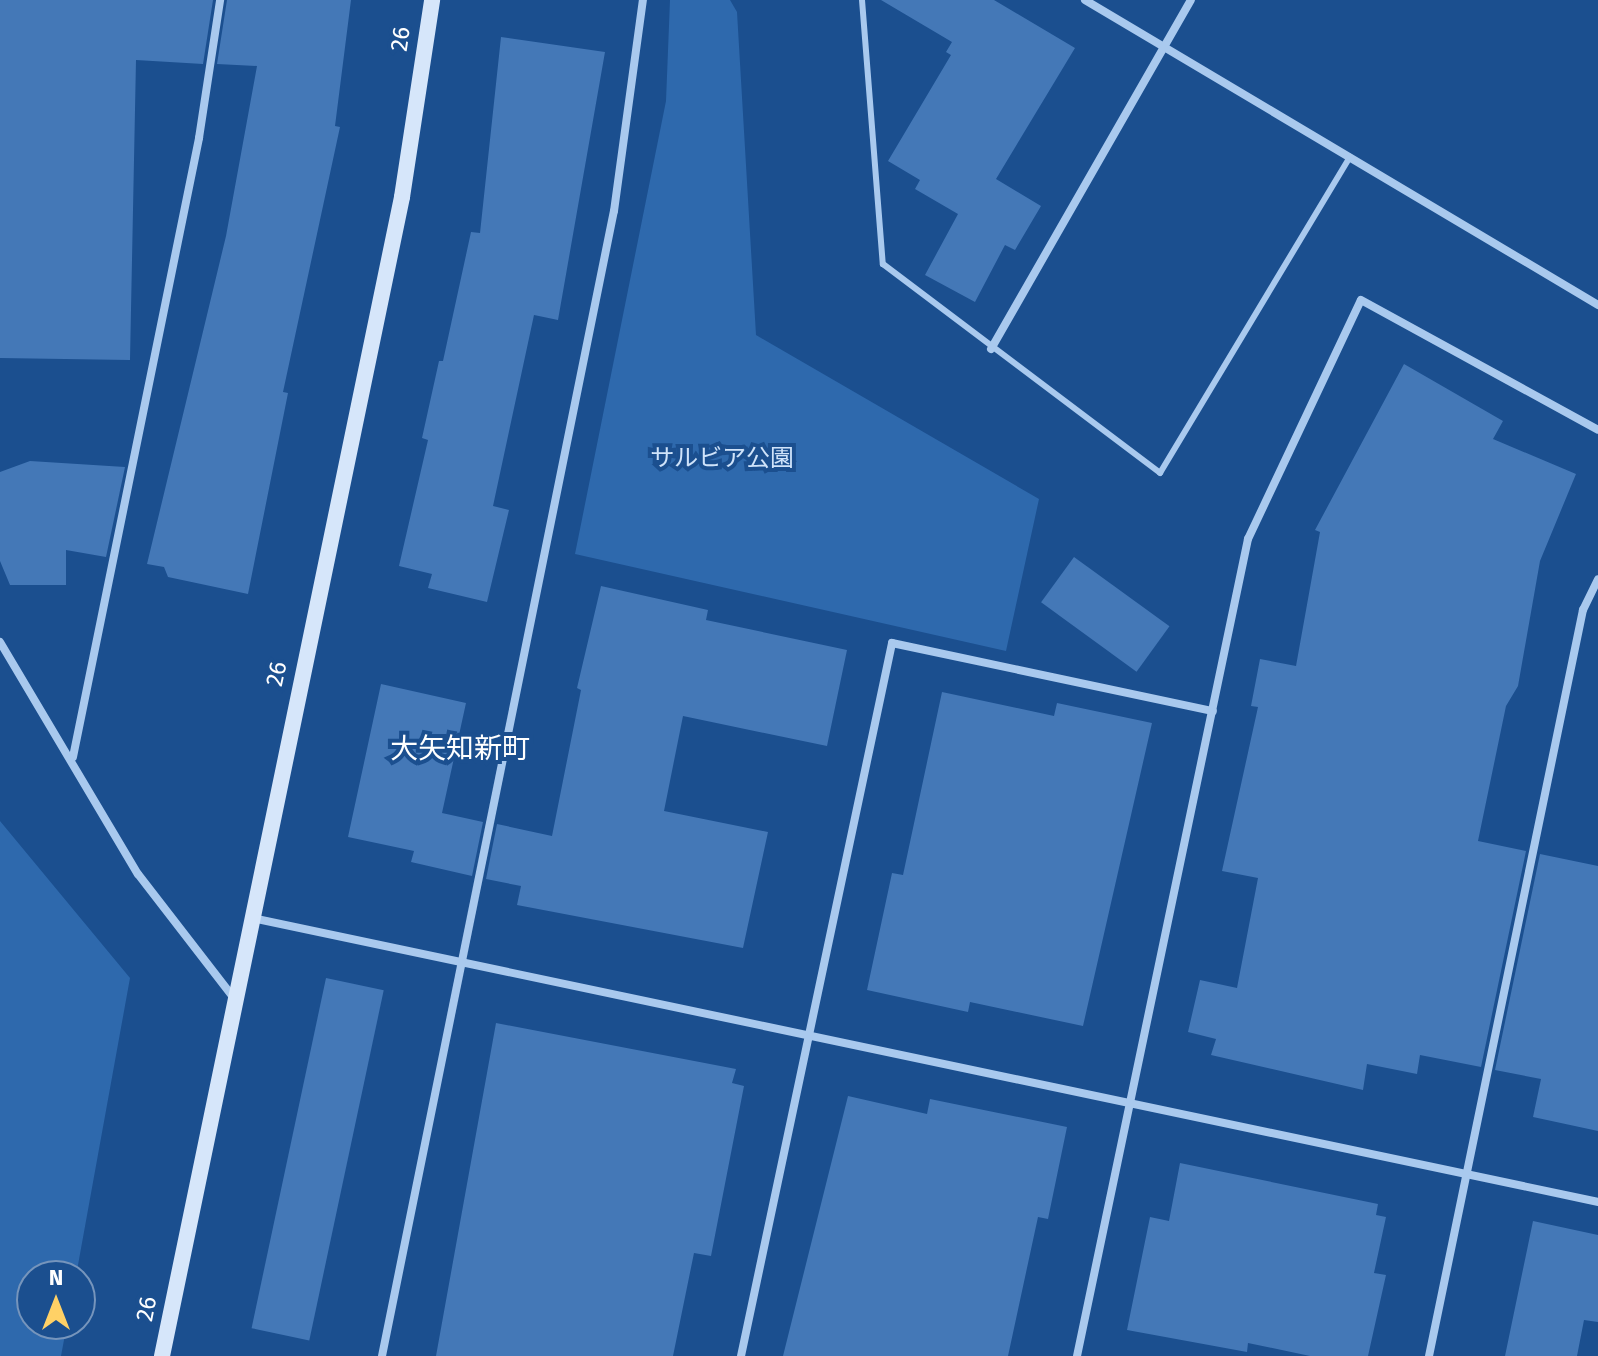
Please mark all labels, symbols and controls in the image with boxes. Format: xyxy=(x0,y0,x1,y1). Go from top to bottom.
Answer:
street label: 26 xyxy=(385,25,417,53)
park label: サルビア公園 xyxy=(650,445,794,473)
street label: 26 xyxy=(260,659,294,689)
district label: 大矢知新町 xyxy=(390,732,530,766)
north arrow xyxy=(16,1260,96,1340)
text: N xyxy=(49,1264,63,1291)
street label: 26 xyxy=(131,1294,163,1324)

